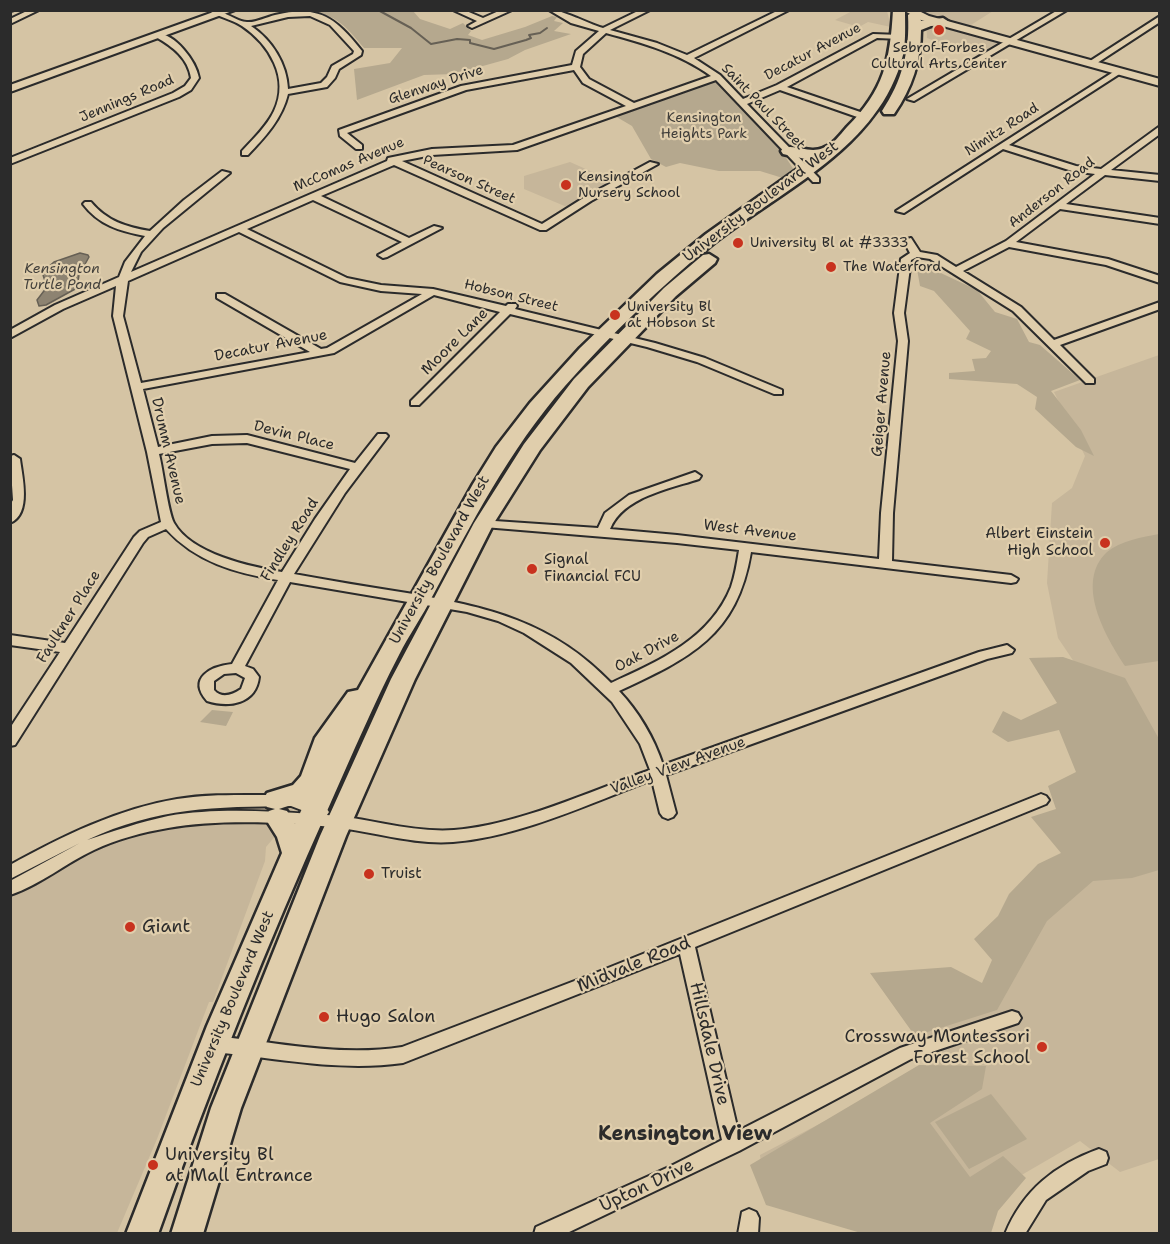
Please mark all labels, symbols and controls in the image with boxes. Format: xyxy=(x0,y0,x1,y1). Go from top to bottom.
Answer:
street label: Decatur Avenue xyxy=(762,20,864,84)
marker: Sebrof-Forbes Cultural Arts Center xyxy=(932,23,946,37)
place label: Sebrof-Forbes Cultural Arts Center xyxy=(871,40,1007,72)
street label: Saint Paul Street xyxy=(717,60,809,154)
street label: Glenway Drive xyxy=(387,62,485,108)
street label: Jennings Road xyxy=(77,72,177,126)
street label: Nimitz Road xyxy=(962,100,1042,160)
park label: Kensington Heights Park xyxy=(661,110,747,142)
street label: McComas Avenue xyxy=(291,134,407,196)
street label: University Boulevard West xyxy=(680,138,842,266)
street label: Pearson Street xyxy=(420,152,518,208)
street label: Anderson Road xyxy=(1006,154,1098,232)
place label: Kensington Nursery School xyxy=(578,169,680,202)
marker: Kensington Nursery School xyxy=(559,178,573,192)
place label: University Bl at #3333 xyxy=(750,235,909,251)
marker: University Bl at #3333 xyxy=(731,236,745,250)
place label: The Waterford xyxy=(843,259,941,275)
marker: The Waterford xyxy=(824,260,838,274)
water label: Kensington Turtle Pond xyxy=(23,261,101,294)
street label: Hobson Street xyxy=(462,276,560,316)
place label: University Bl at Hobson St xyxy=(627,299,715,332)
street label: Moore Lane xyxy=(418,305,492,379)
marker: University Bl at Hobson St xyxy=(608,308,622,322)
street label: Decatur Avenue xyxy=(213,326,329,366)
street label: Geiger Avenue xyxy=(868,350,896,458)
street label: Drumm Avenue xyxy=(147,396,189,506)
street label: Devin Place xyxy=(252,417,336,455)
street label: University Boulevard West xyxy=(386,473,494,647)
street label: Findley Road xyxy=(257,495,323,585)
street label: West Avenue xyxy=(702,516,798,546)
place label: Albert Einstein High School xyxy=(985,525,1093,560)
marker: Albert Einstein High School xyxy=(1098,536,1112,550)
place label: Signal Financial FCU xyxy=(544,551,641,586)
marker: Signal Financial FCU xyxy=(525,562,539,576)
street label: Faulkner Place xyxy=(33,567,105,667)
street label: Oak Drive xyxy=(612,627,682,677)
street label: Valley View Avenue xyxy=(608,733,748,799)
place label: Truist xyxy=(381,865,422,883)
marker: Truist xyxy=(362,867,376,881)
street label: University Boulevard West xyxy=(188,908,278,1090)
place label: Giant xyxy=(142,916,190,938)
marker: Giant xyxy=(123,920,137,934)
street label: Midvale Road xyxy=(574,932,694,998)
street label: Hillsdale Drive xyxy=(684,980,734,1108)
place label: Hugo Salon xyxy=(336,1006,435,1028)
marker: Hugo Salon xyxy=(317,1010,331,1024)
place label: Crossway Montessori Forest School xyxy=(845,1026,1030,1068)
marker: Crossway Montessori Forest School xyxy=(1035,1040,1049,1054)
district label: Kensington View xyxy=(598,1123,772,1147)
place label: University Bl at Mall Entrance xyxy=(165,1144,313,1186)
street label: Upton Drive xyxy=(596,1155,698,1217)
marker: University Bl at Mall Entrance xyxy=(146,1158,160,1172)

